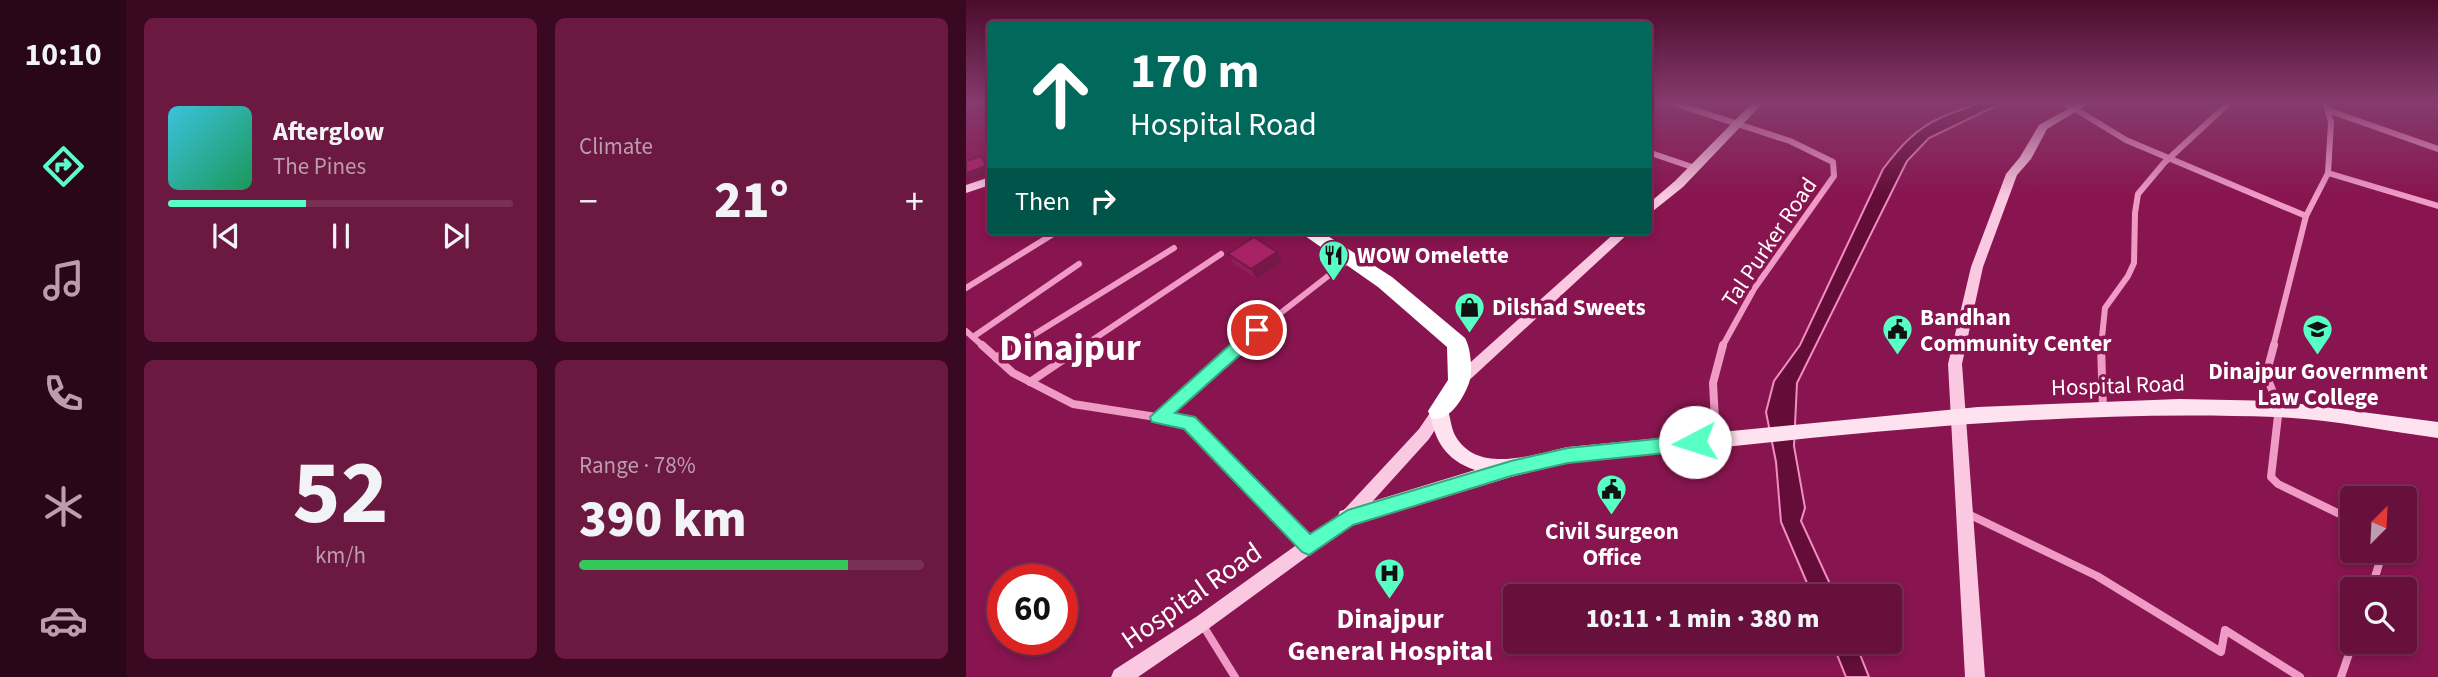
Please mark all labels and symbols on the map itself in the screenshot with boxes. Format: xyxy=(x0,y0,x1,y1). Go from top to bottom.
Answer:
street label: Tal Purker Road xyxy=(1714,171,1825,314)
restaurant icon: WOW Omelette xyxy=(1317,238,1351,282)
place label: WOW Omelette xyxy=(1357,239,1509,272)
shop icon: Dilshad Sweets xyxy=(1452,290,1486,334)
place label: Dilshad Sweets xyxy=(1492,291,1646,324)
pin xyxy=(1227,300,1287,360)
place label: Bandhan Community Center xyxy=(1920,301,2112,360)
public building icon: Bandhan Community Center xyxy=(1880,313,1914,357)
school or university icon: Dinajpur Government Law College xyxy=(2301,313,2335,357)
district label: Dinajpur xyxy=(999,322,1141,375)
place label: Dinajpur Government Law College xyxy=(2208,355,2428,414)
street label: Hospital Road xyxy=(2050,367,2186,404)
position arrow xyxy=(1658,405,1732,479)
public building icon: Civil Surgeon Office xyxy=(1595,473,1629,517)
north arrow xyxy=(2340,486,2417,564)
place label: Civil Surgeon Office xyxy=(1545,515,1679,574)
street label: Hospital Road xyxy=(1113,533,1270,659)
hospital icon: Dinajpur General Hospital xyxy=(1373,557,1407,601)
speed limit sign: 60 xyxy=(987,564,1078,655)
place label: Dinajpur General Hospital xyxy=(1288,599,1492,671)

